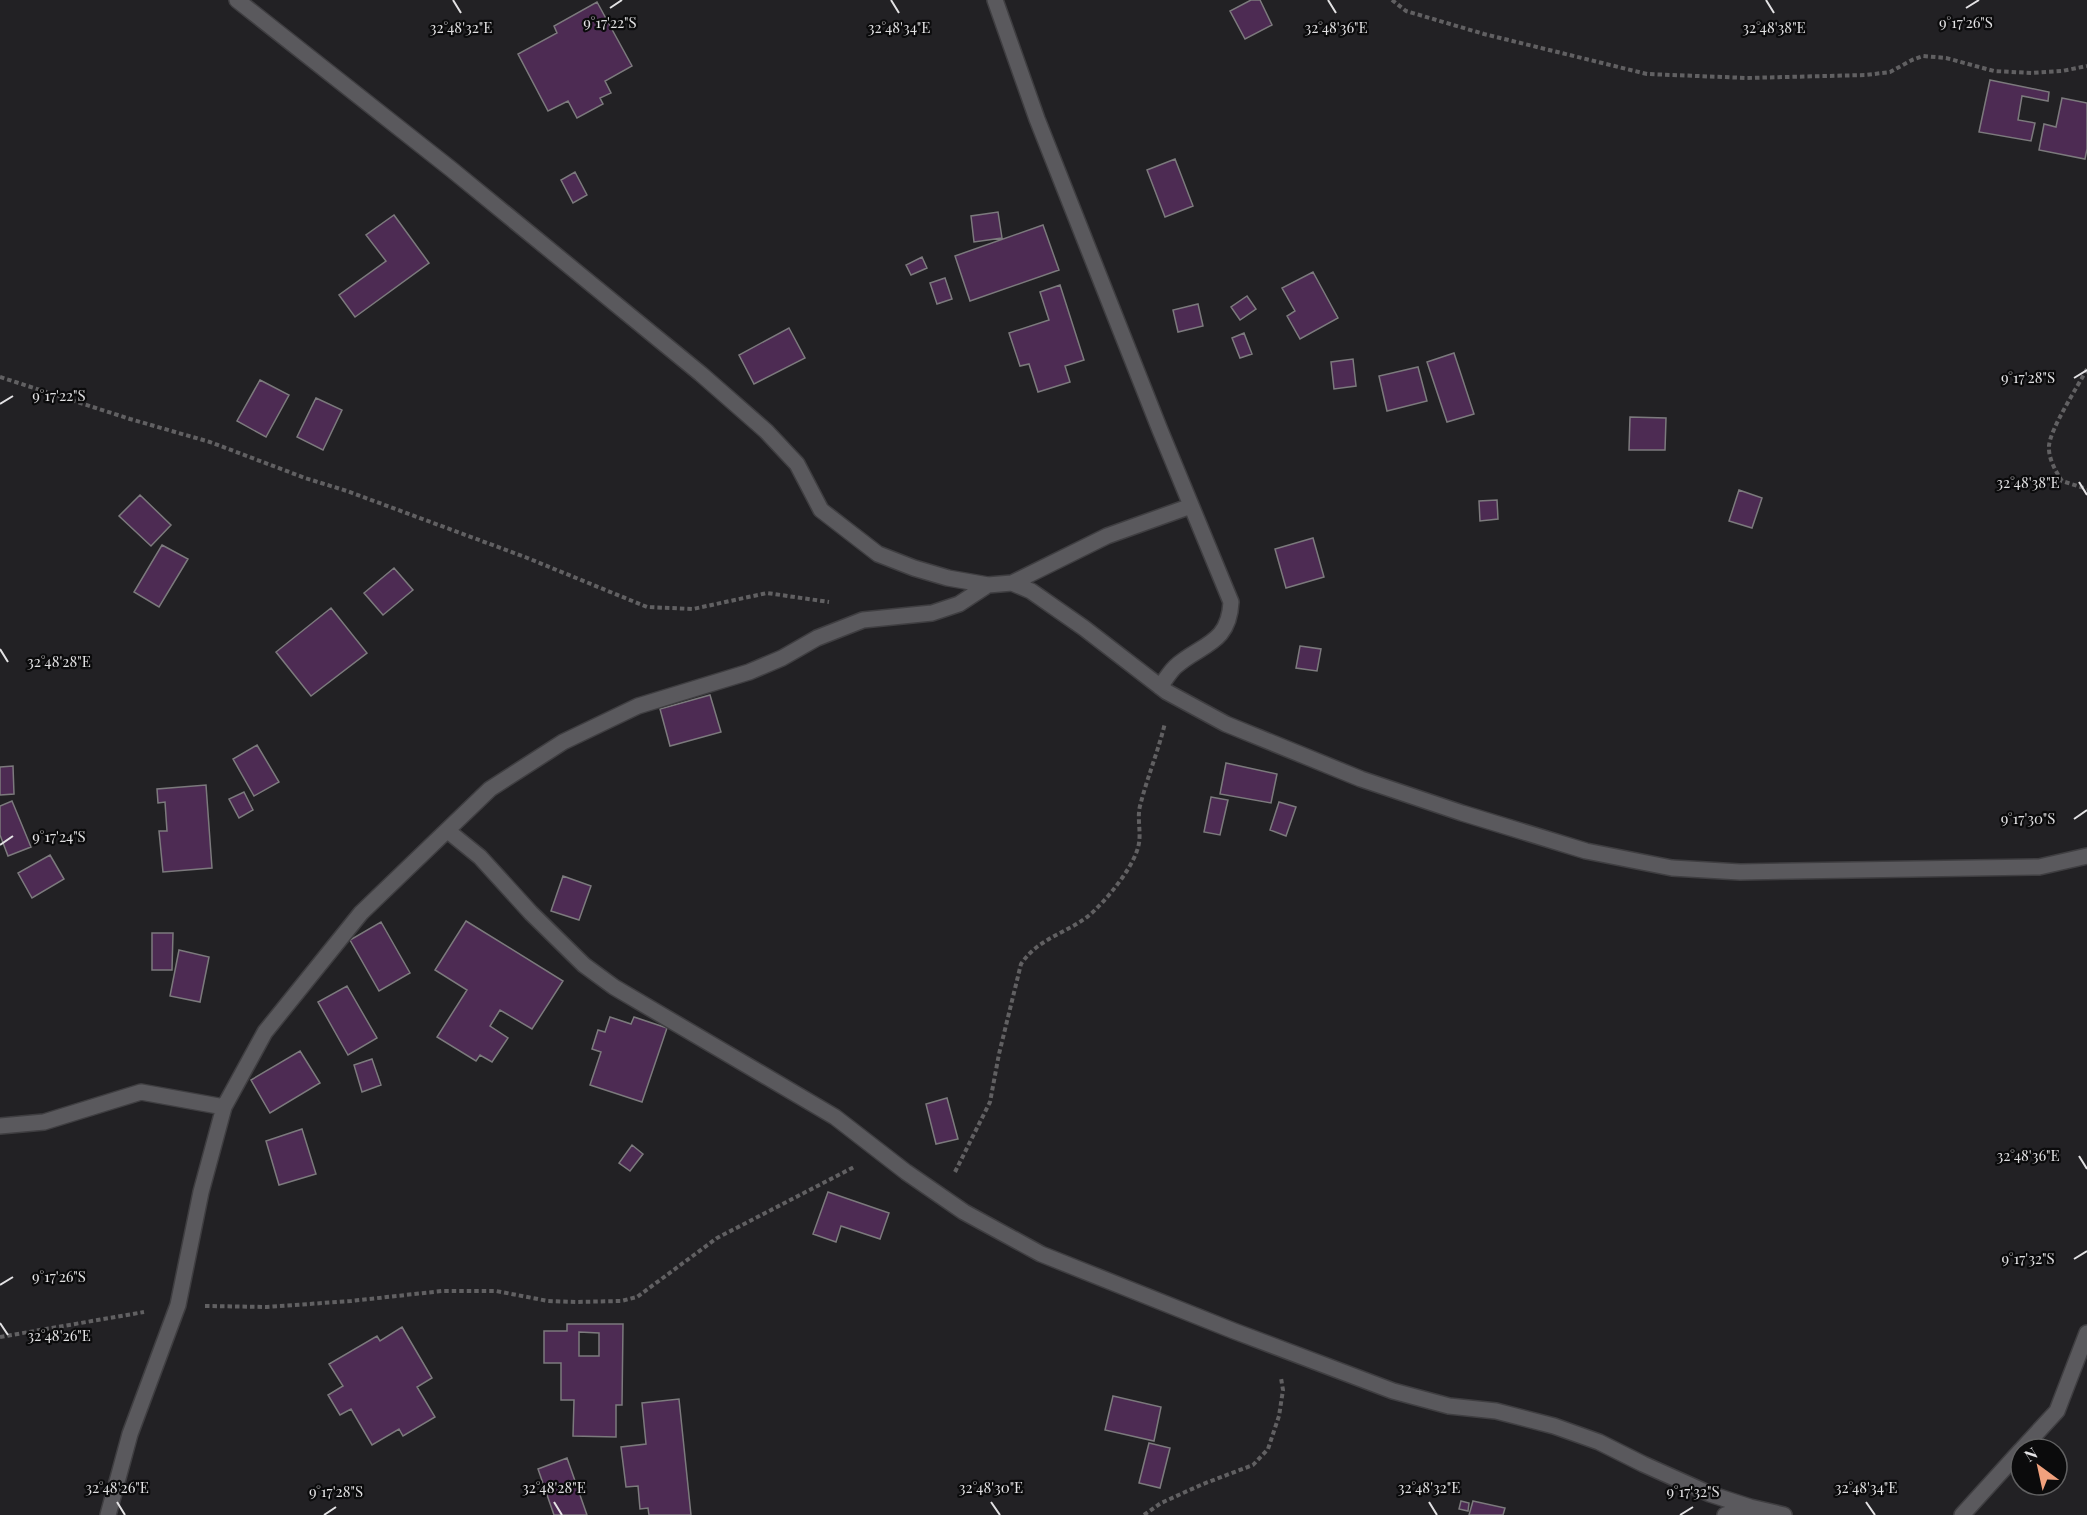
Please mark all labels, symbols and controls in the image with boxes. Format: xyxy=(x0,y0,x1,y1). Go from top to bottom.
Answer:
text: 9°17'22"S xyxy=(583,12,637,32)
text: 9°17'26"S xyxy=(1939,12,1993,32)
text: 32°48'32"E xyxy=(430,17,492,37)
text: 32°48'34"E xyxy=(868,17,930,37)
text: 32°48'36"E xyxy=(1304,17,1368,37)
text: 32°48'38"E xyxy=(1742,17,1806,37)
text: 9°17'28"S xyxy=(2001,367,2055,387)
text: 9°17'22"S xyxy=(32,385,86,405)
text: 32°48'38"E xyxy=(1996,472,2060,492)
text: 32°48'28"E xyxy=(27,651,91,671)
text: 9°17'30"S xyxy=(2001,808,2055,828)
text: 9°17'24"S xyxy=(32,826,86,846)
text: 32°48'36"E xyxy=(1996,1145,2060,1165)
text: 9°17'32"S xyxy=(2002,1248,2054,1268)
text: 9°17'26"S xyxy=(32,1266,86,1286)
text: 32°48'26"E xyxy=(27,1325,91,1345)
north arrow xyxy=(2009,1437,2069,1497)
text: N xyxy=(2020,1442,2041,1466)
text: 32°48'26"E xyxy=(85,1477,149,1497)
text: 32°48'28"E xyxy=(522,1477,586,1497)
text: 32°48'30"E xyxy=(959,1477,1023,1497)
text: 32°48'32"E xyxy=(1398,1477,1460,1497)
text: 32°48'34"E xyxy=(1835,1477,1897,1497)
text: 9°17'28"S xyxy=(309,1481,363,1501)
text: 9°17'32"S xyxy=(1667,1481,1719,1501)

